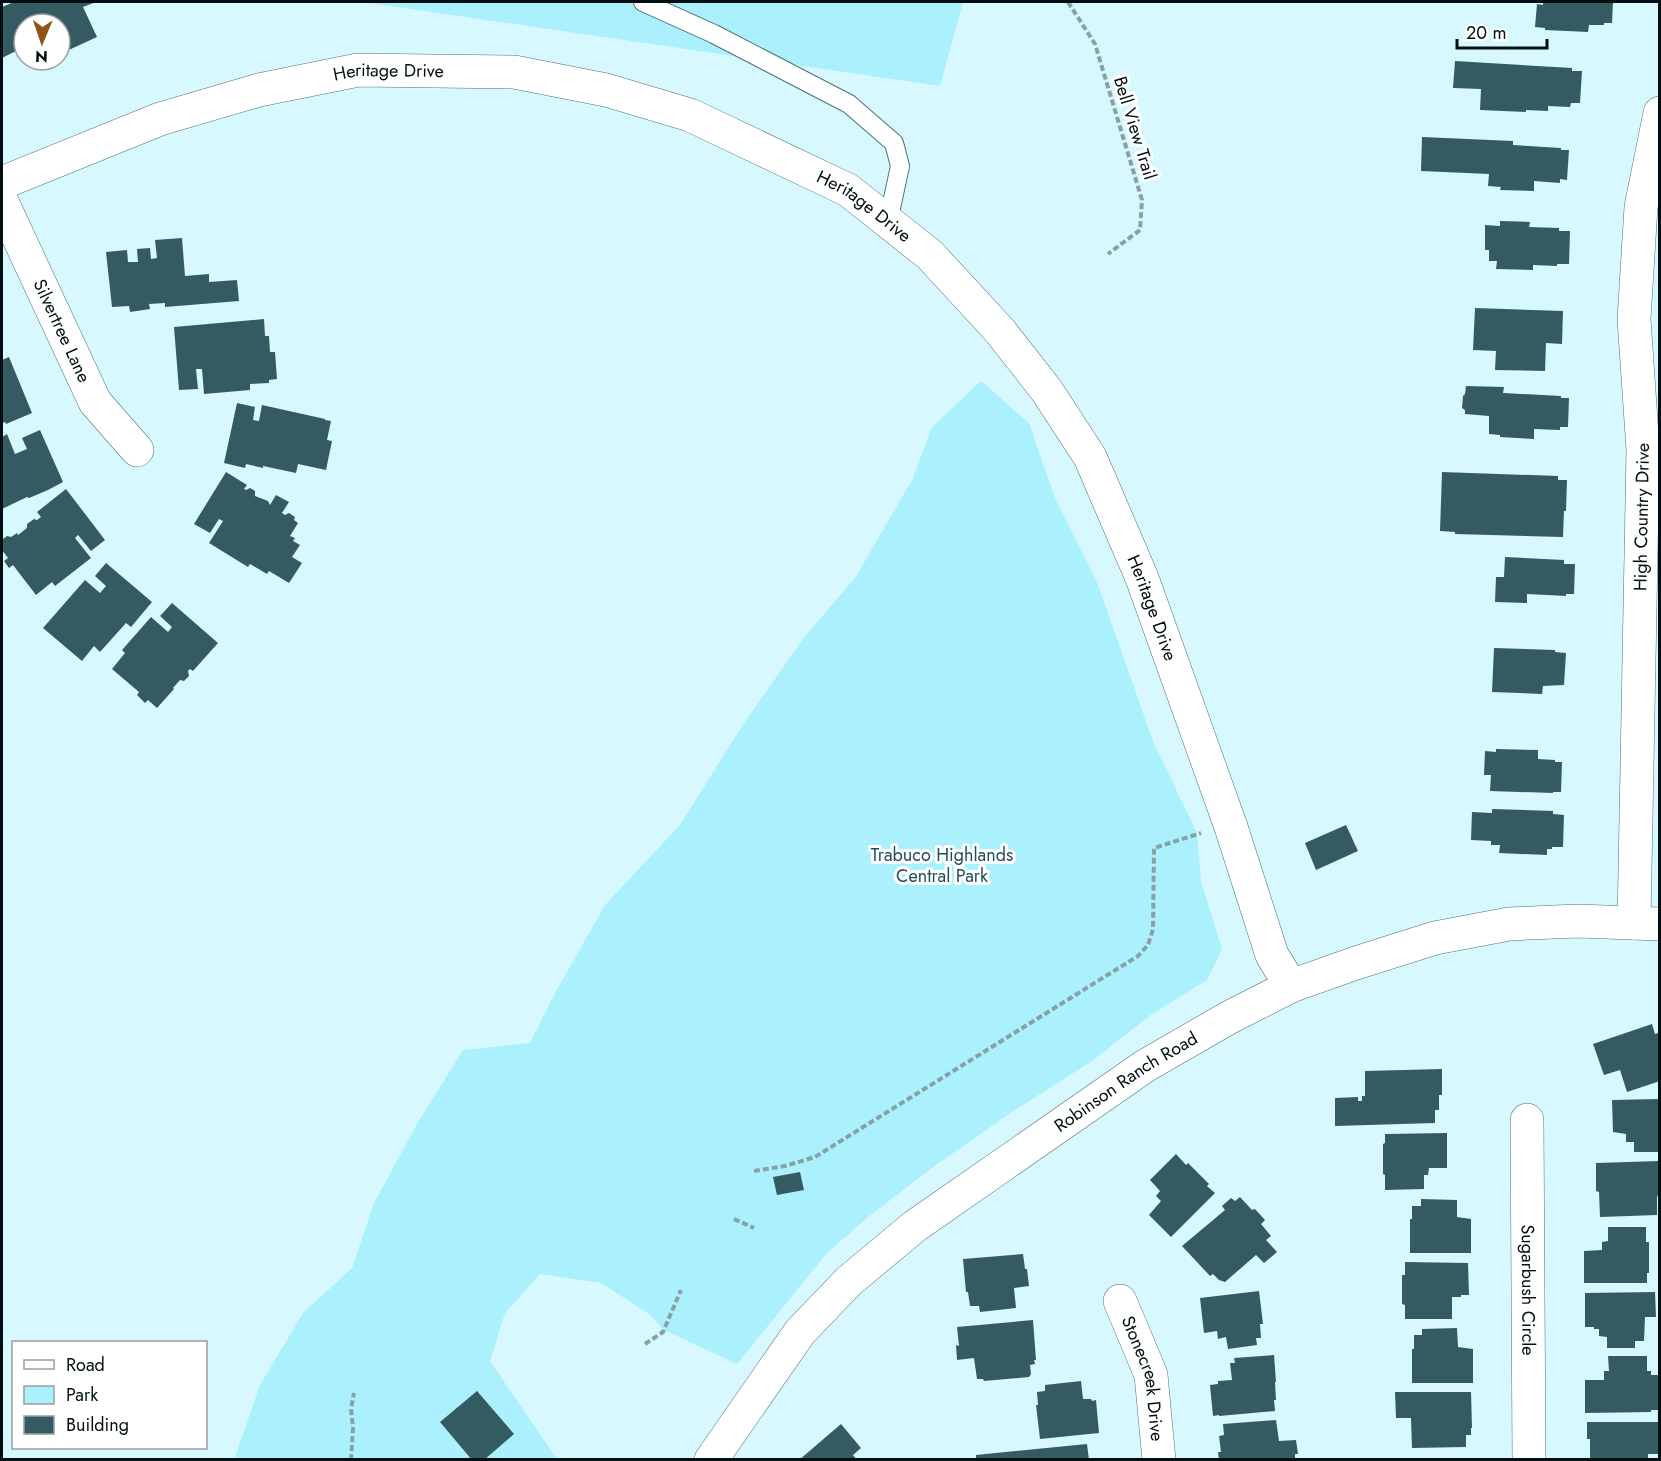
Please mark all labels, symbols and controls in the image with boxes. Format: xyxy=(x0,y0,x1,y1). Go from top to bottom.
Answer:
north arrow xyxy=(12,12,72,72)
scale bar xyxy=(1457,12,1547,50)
text: 20 m xyxy=(1466,20,1506,46)
text: N xyxy=(35,45,48,68)
street label: Heritage Drive xyxy=(331,57,444,88)
street label: Bell View Trail xyxy=(1107,73,1163,183)
street label: Heritage Drive xyxy=(812,164,917,248)
street label: Silvertree Lane xyxy=(27,275,97,387)
street label: High Country Drive xyxy=(1627,442,1656,591)
street label: Heritage Drive xyxy=(1121,551,1184,664)
park label: Trabuco Highlands Central Park xyxy=(871,842,1013,889)
street label: Robinson Ranch Road xyxy=(1049,1025,1202,1138)
street label: Sugarbush Circle xyxy=(1515,1224,1541,1356)
street label: Stonecreek Drive xyxy=(1115,1312,1170,1442)
legend xyxy=(12,1341,207,1449)
text: Road xyxy=(66,1352,105,1378)
text: Park xyxy=(66,1382,98,1408)
text: Building xyxy=(66,1412,129,1438)

